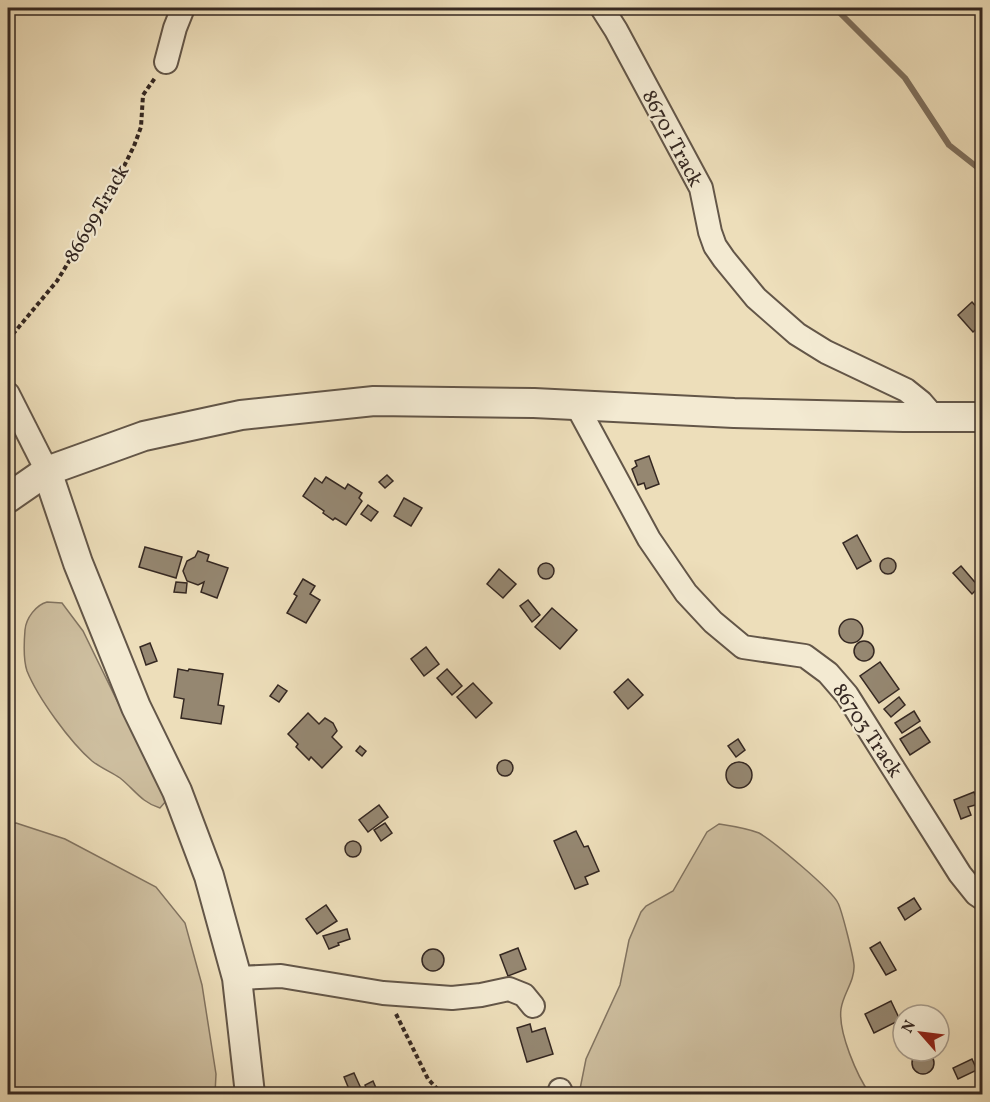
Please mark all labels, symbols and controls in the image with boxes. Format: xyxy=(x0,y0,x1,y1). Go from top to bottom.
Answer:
street label: 86701 Track xyxy=(634,85,710,193)
street label: 86699 Track xyxy=(58,159,137,268)
street label: 86703 Track xyxy=(825,678,909,784)
north arrow xyxy=(891,1003,951,1063)
text: N xyxy=(897,1016,922,1037)

